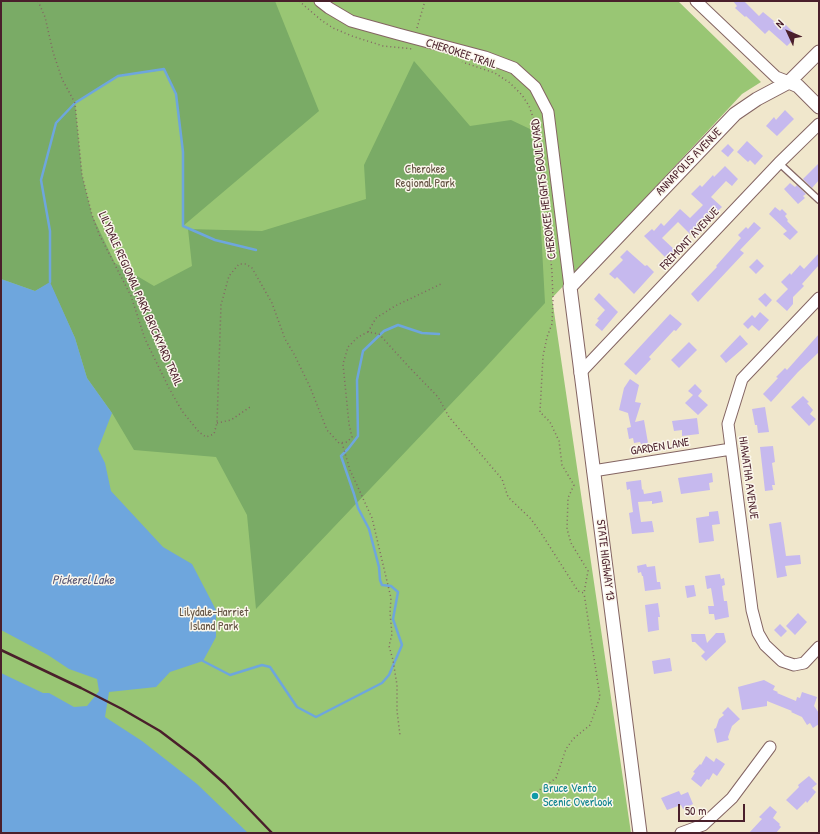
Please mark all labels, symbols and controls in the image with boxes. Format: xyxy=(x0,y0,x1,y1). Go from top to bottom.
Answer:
north arrow xyxy=(768,12,808,52)
text: N xyxy=(772,17,786,31)
street label: CHEROKEE TRAIL xyxy=(424,36,498,72)
street label: CHEROKEE HEIGHTS BOULEVARD xyxy=(528,118,560,260)
street label: ANNAPOLIS AVENUE xyxy=(653,125,725,199)
park label: Cherokee Regional Park xyxy=(395,163,455,191)
street label: FREMONT AVENUE xyxy=(657,205,723,273)
street label: LILYDALE REGIONAL PARK BRICKYARD TRAIL xyxy=(95,210,185,388)
street label: GARDEN LANE xyxy=(630,435,690,459)
street label: HIAWATHA AVENUE xyxy=(735,436,761,520)
street label: STATE HIGHWAY 13 xyxy=(593,519,617,601)
water label: Pickerel Lake xyxy=(52,573,114,589)
park label: Lilydale-Harriet Island Park xyxy=(180,606,248,634)
place label: Bruce Vento Scenic Overlook xyxy=(543,782,612,810)
marker: Bruce Vento Scenic Overlook xyxy=(530,791,540,801)
scale bar xyxy=(680,796,747,822)
text: 50 m xyxy=(685,802,706,819)

